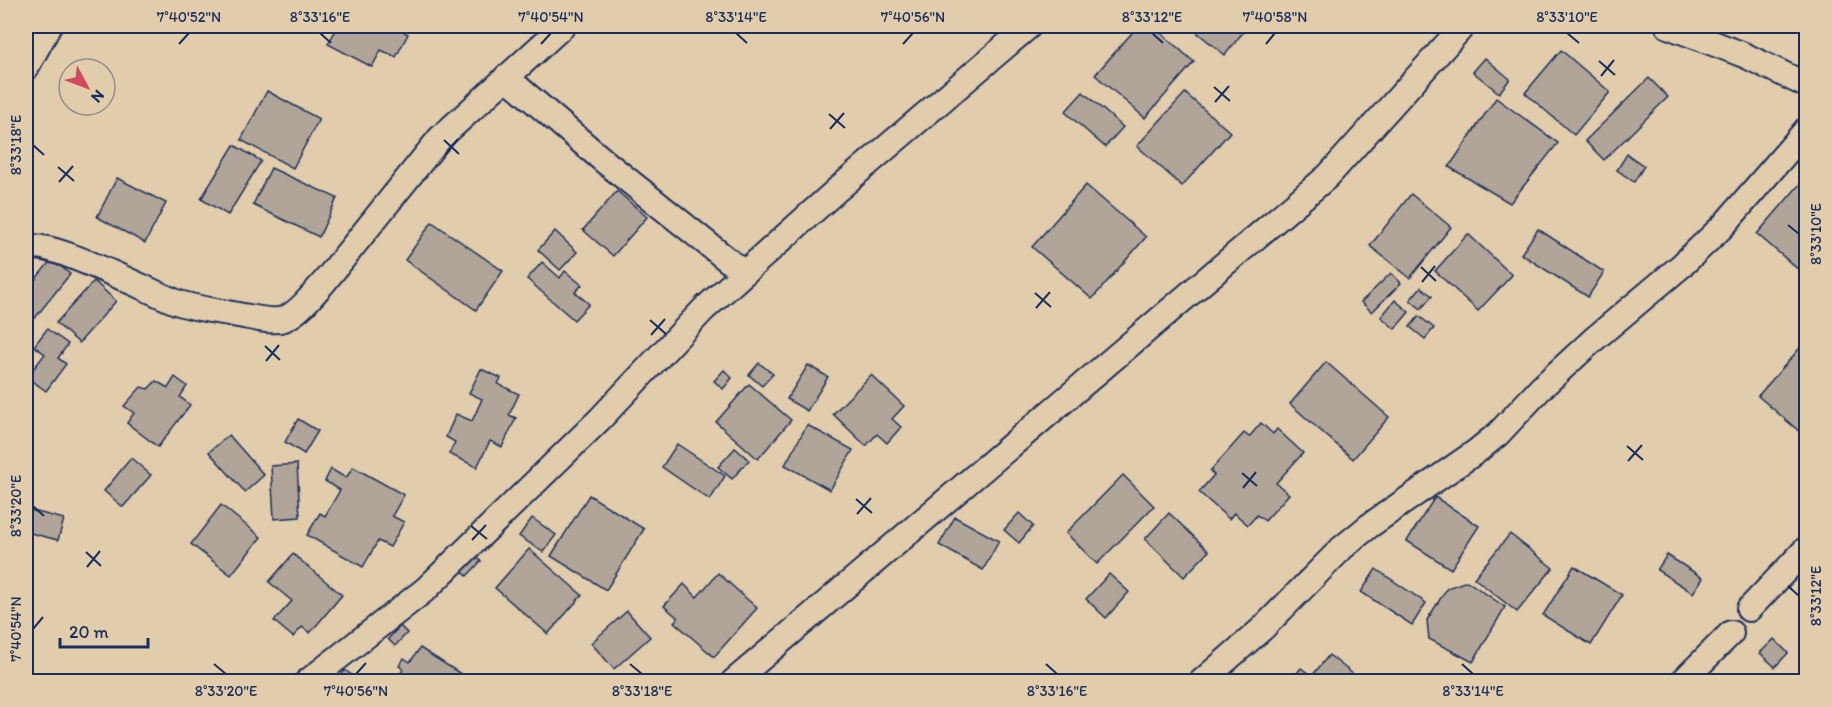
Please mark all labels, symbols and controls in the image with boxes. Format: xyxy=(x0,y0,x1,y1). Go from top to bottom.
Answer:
text: 7°40'52"N xyxy=(157,8,221,26)
text: 8°33'16"E xyxy=(290,8,350,26)
text: 7°40'54"N xyxy=(518,8,584,26)
text: 8°33'14"E xyxy=(705,8,767,26)
text: 7°40'56"N xyxy=(881,8,945,26)
text: 8°33'12"E xyxy=(1122,8,1182,26)
text: 7°40'58"N xyxy=(1243,8,1307,26)
text: 8°33'10"E xyxy=(1536,8,1598,26)
north arrow xyxy=(57,57,117,117)
text: N xyxy=(87,86,109,107)
text: 8°33'18"E xyxy=(7,115,25,175)
text: 8°33'10"E xyxy=(1807,203,1825,265)
text: 8°33'20"E xyxy=(7,475,25,537)
text: 8°33'12"E xyxy=(1807,566,1825,626)
text: 7°40'54"N xyxy=(7,596,25,662)
scale bar xyxy=(60,611,148,649)
text: 20 m xyxy=(69,621,109,643)
text: 8°33'20"E xyxy=(195,682,257,700)
text: 7°40'56"N xyxy=(324,682,388,700)
text: 8°33'18"E xyxy=(612,682,672,700)
text: 8°33'16"E xyxy=(1027,682,1087,700)
text: 8°33'14"E xyxy=(1442,682,1504,700)

